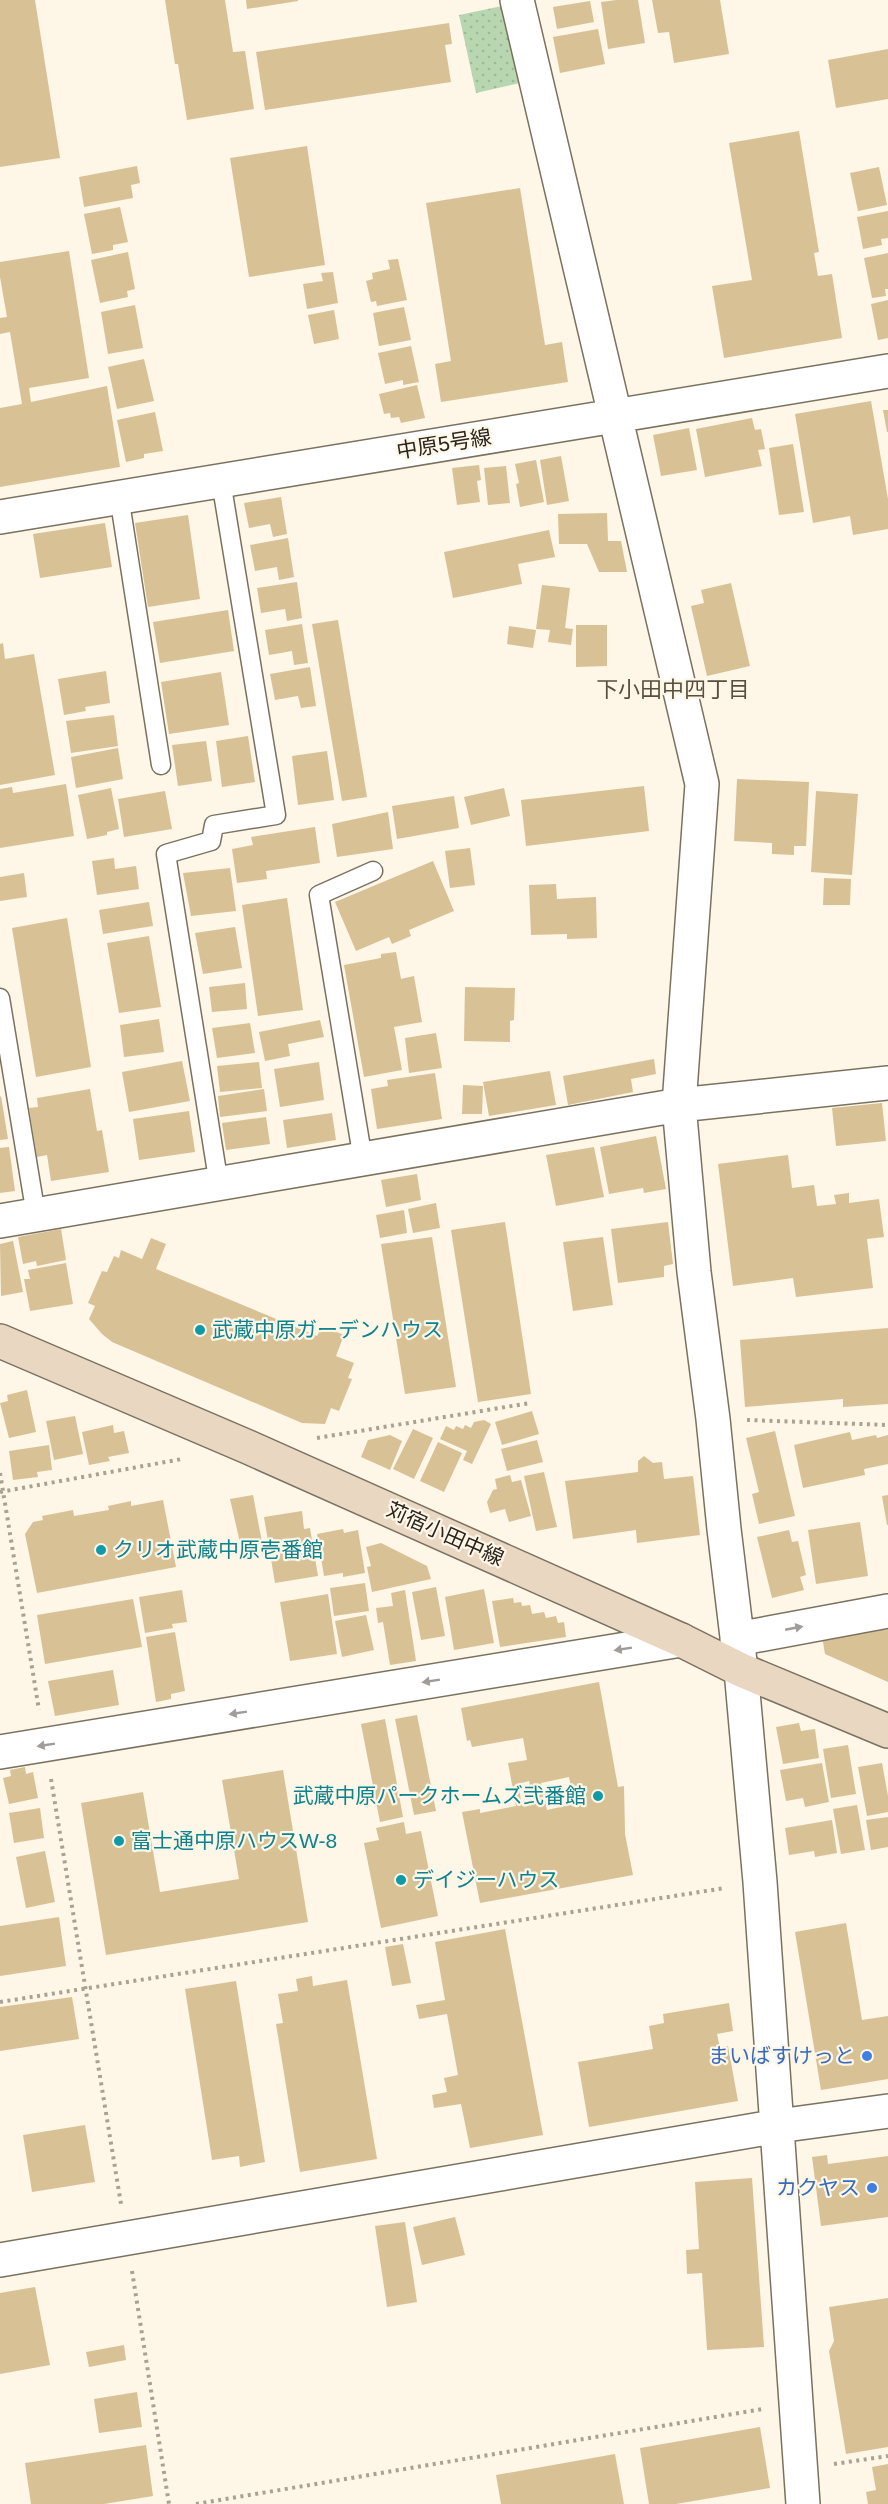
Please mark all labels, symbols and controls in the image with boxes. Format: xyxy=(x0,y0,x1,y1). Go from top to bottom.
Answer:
street label: 中原5号線 xyxy=(395,425,493,462)
district label: 下小田中四丁目 xyxy=(596,677,750,702)
place label: 武蔵中原ガーデンハウス xyxy=(212,1318,443,1341)
marker: 武蔵中原ガーデンハウス xyxy=(193,1323,207,1337)
street label: 苅宿小田中線 xyxy=(383,1497,507,1570)
place label: クリオ武蔵中原壱番館 xyxy=(113,1538,323,1561)
marker: クリオ武蔵中原壱番館 xyxy=(94,1543,108,1557)
one-way arrow xyxy=(785,1624,804,1633)
one-way arrow xyxy=(613,1645,632,1654)
one-way arrow xyxy=(421,1677,440,1686)
one-way arrow xyxy=(229,1709,248,1718)
one-way arrow xyxy=(36,1741,55,1750)
place label: 武蔵中原パークホームズ弐番館 xyxy=(293,1784,586,1807)
marker: 武蔵中原パークホームズ弐番館 xyxy=(591,1789,605,1803)
place label: 富士通中原ハウスW-8 xyxy=(131,1829,337,1852)
marker: 富士通中原ハウスW-8 xyxy=(112,1834,126,1848)
place label: デイジーハウス xyxy=(413,1868,560,1891)
marker: デイジーハウス xyxy=(394,1873,408,1887)
place label: まいばすけっと xyxy=(708,2044,855,2067)
marker: まいばすけっと xyxy=(860,2049,874,2063)
place label: カクヤス xyxy=(776,2176,860,2199)
marker: カクヤス xyxy=(865,2181,879,2195)

